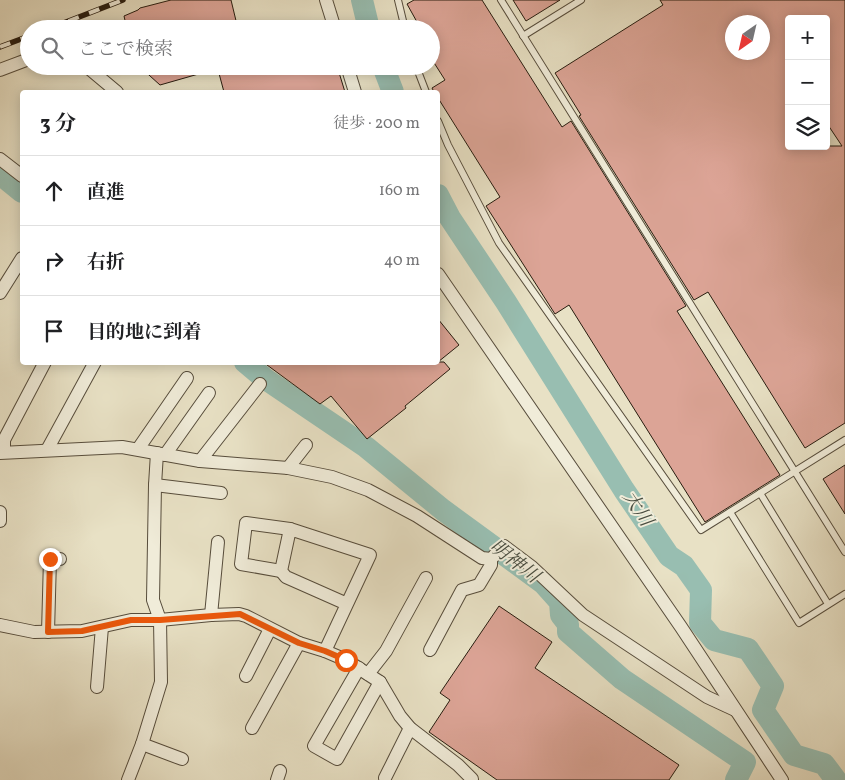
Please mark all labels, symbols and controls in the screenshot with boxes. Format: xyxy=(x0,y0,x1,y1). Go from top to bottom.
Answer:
north arrow xyxy=(725,15,770,60)
map controls xyxy=(785,15,830,150)
button: + xyxy=(785,15,830,60)
search box xyxy=(20,20,440,75)
icon: search xyxy=(38,34,66,62)
text: ここで検索 xyxy=(78,37,173,63)
button: − xyxy=(785,60,830,105)
button: layers xyxy=(785,105,830,150)
text: 3 分 xyxy=(40,110,76,139)
text: 徒歩 · 200 m xyxy=(333,113,420,135)
icon: ahead xyxy=(40,177,68,205)
text: 直進 xyxy=(87,180,125,206)
text: 160 m xyxy=(379,180,420,202)
icon: right xyxy=(40,247,68,275)
text: 右折 xyxy=(87,250,125,276)
text: 40 m xyxy=(384,250,420,272)
icon: arrive xyxy=(40,317,68,345)
text: 目的地に到着 xyxy=(87,320,201,346)
water label: 大川 xyxy=(616,486,660,534)
water label: 明神川 xyxy=(484,534,546,591)
route end xyxy=(39,548,62,571)
route start xyxy=(335,649,358,672)

